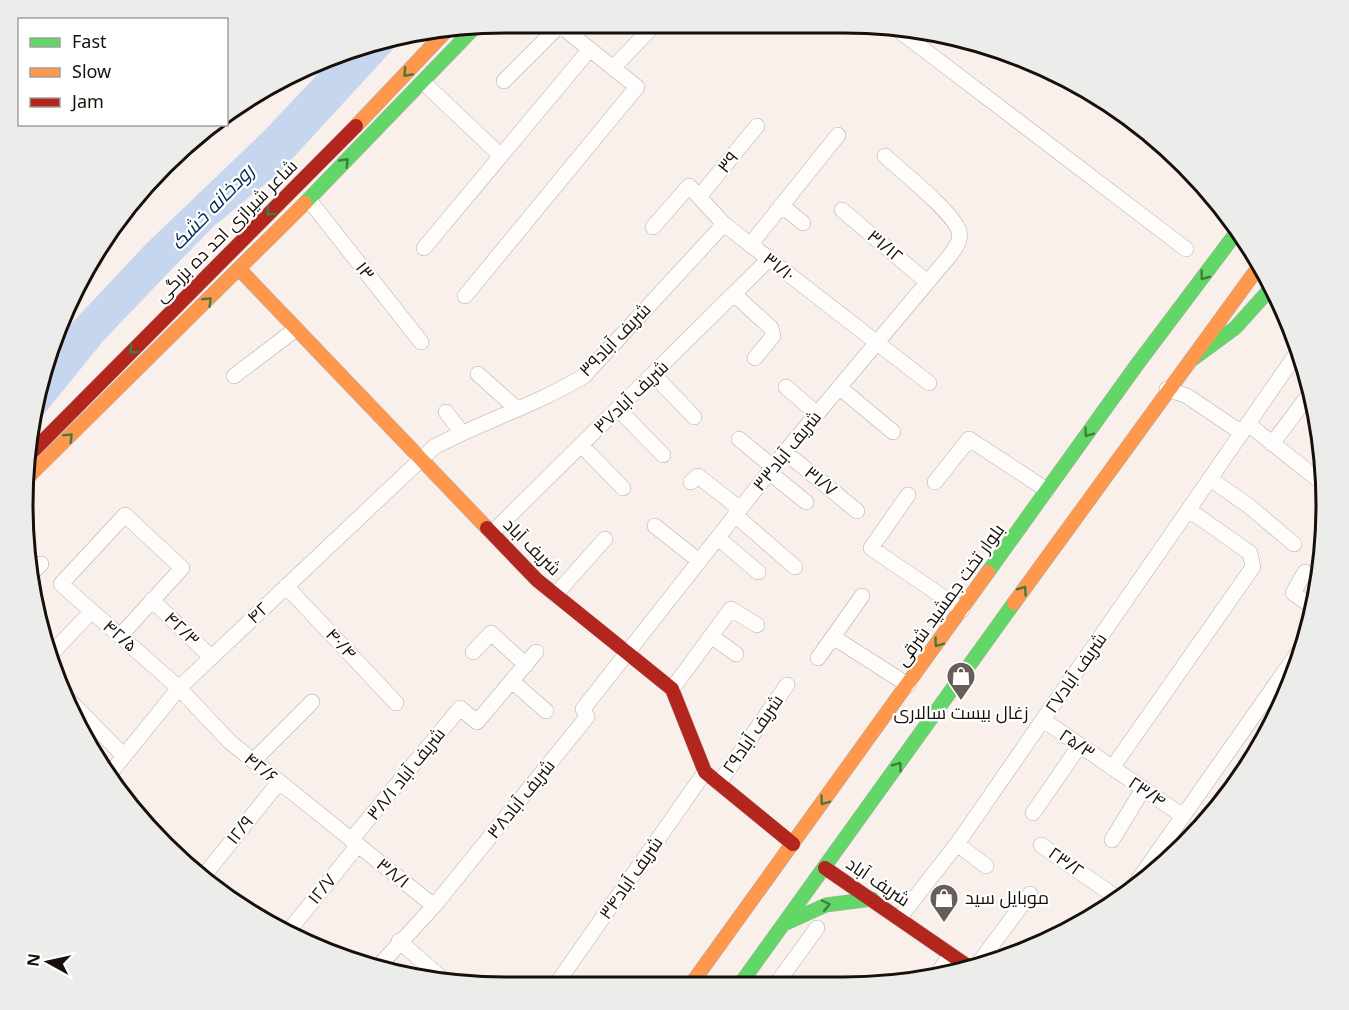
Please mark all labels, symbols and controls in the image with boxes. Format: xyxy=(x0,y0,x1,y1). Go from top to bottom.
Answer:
legend xyxy=(18,18,228,126)
text: Fast xyxy=(72,29,107,53)
text: Slow xyxy=(72,59,111,83)
one-way arrow xyxy=(403,66,414,77)
text: Jam xyxy=(70,89,104,113)
street label: ۳۹ xyxy=(711,145,743,177)
street label: شاعر شیرازی احد ده بزرگی xyxy=(149,154,302,307)
water label: رودخانه خشک xyxy=(164,157,261,255)
one-way arrow xyxy=(338,159,349,170)
one-way arrow xyxy=(267,204,278,215)
street label: ۳۱/۱۲ xyxy=(863,223,908,267)
street label: ۳۱/۱۰ xyxy=(759,246,801,286)
street label: ۱۳ xyxy=(351,256,381,285)
one-way arrow xyxy=(1200,269,1211,280)
one-way arrow xyxy=(202,297,212,308)
street label: شریف آباد۳۹ xyxy=(573,297,655,381)
one-way arrow xyxy=(129,342,140,353)
street label: شریف آباد۳۷ xyxy=(588,354,673,438)
street label: شریف آباد۳۳ xyxy=(747,405,826,495)
one-way arrow xyxy=(1084,427,1095,438)
one-way arrow xyxy=(61,434,72,445)
street label: ۳۱/۷ xyxy=(800,460,843,501)
street label: شریف آباد xyxy=(499,512,567,580)
street label: بلوار تخت جمشید شرقی xyxy=(889,518,1009,670)
one-way arrow xyxy=(1016,585,1027,596)
street label: ۴۲ xyxy=(241,596,273,628)
street label: ۴۲/۳ xyxy=(160,606,206,651)
street label: ۴۲/۵ xyxy=(98,614,143,657)
street label: ۴۰/۴ xyxy=(321,622,363,664)
street label: شریف آباد۲۷ xyxy=(1039,628,1112,717)
one-way arrow xyxy=(934,636,945,647)
shop icon: زغال بیست سالاری xyxy=(945,660,977,702)
street label: شریف آباد۲۹ xyxy=(716,689,788,778)
place label: زغال بیست سالاری xyxy=(894,700,1028,724)
street label: ۳۸/۱ شریف آباد xyxy=(361,722,450,825)
street label: ۲۵/۳ xyxy=(1055,723,1100,764)
street label: ۴۲/۶ xyxy=(240,746,283,788)
street label: شریف آباد۳۸ xyxy=(481,754,560,843)
one-way arrow xyxy=(891,761,902,772)
street label: ۲۳/۴ xyxy=(1124,770,1171,812)
one-way arrow xyxy=(820,795,831,806)
street label: ۱۲/۹ xyxy=(220,810,258,849)
street label: شریف آباد۳۴ xyxy=(593,831,668,924)
street label: ۲۳/۲ xyxy=(1044,840,1089,882)
street label: شریف آباد xyxy=(842,851,915,911)
street label: ۳۸/۱ xyxy=(372,852,415,893)
street label: ۱۲/۷ xyxy=(302,868,341,909)
shop icon: موبایل سید xyxy=(928,882,960,924)
place label: موبایل سید xyxy=(965,885,1049,909)
one-way arrow xyxy=(821,899,831,912)
north arrow xyxy=(18,932,78,992)
text: N xyxy=(21,952,45,968)

